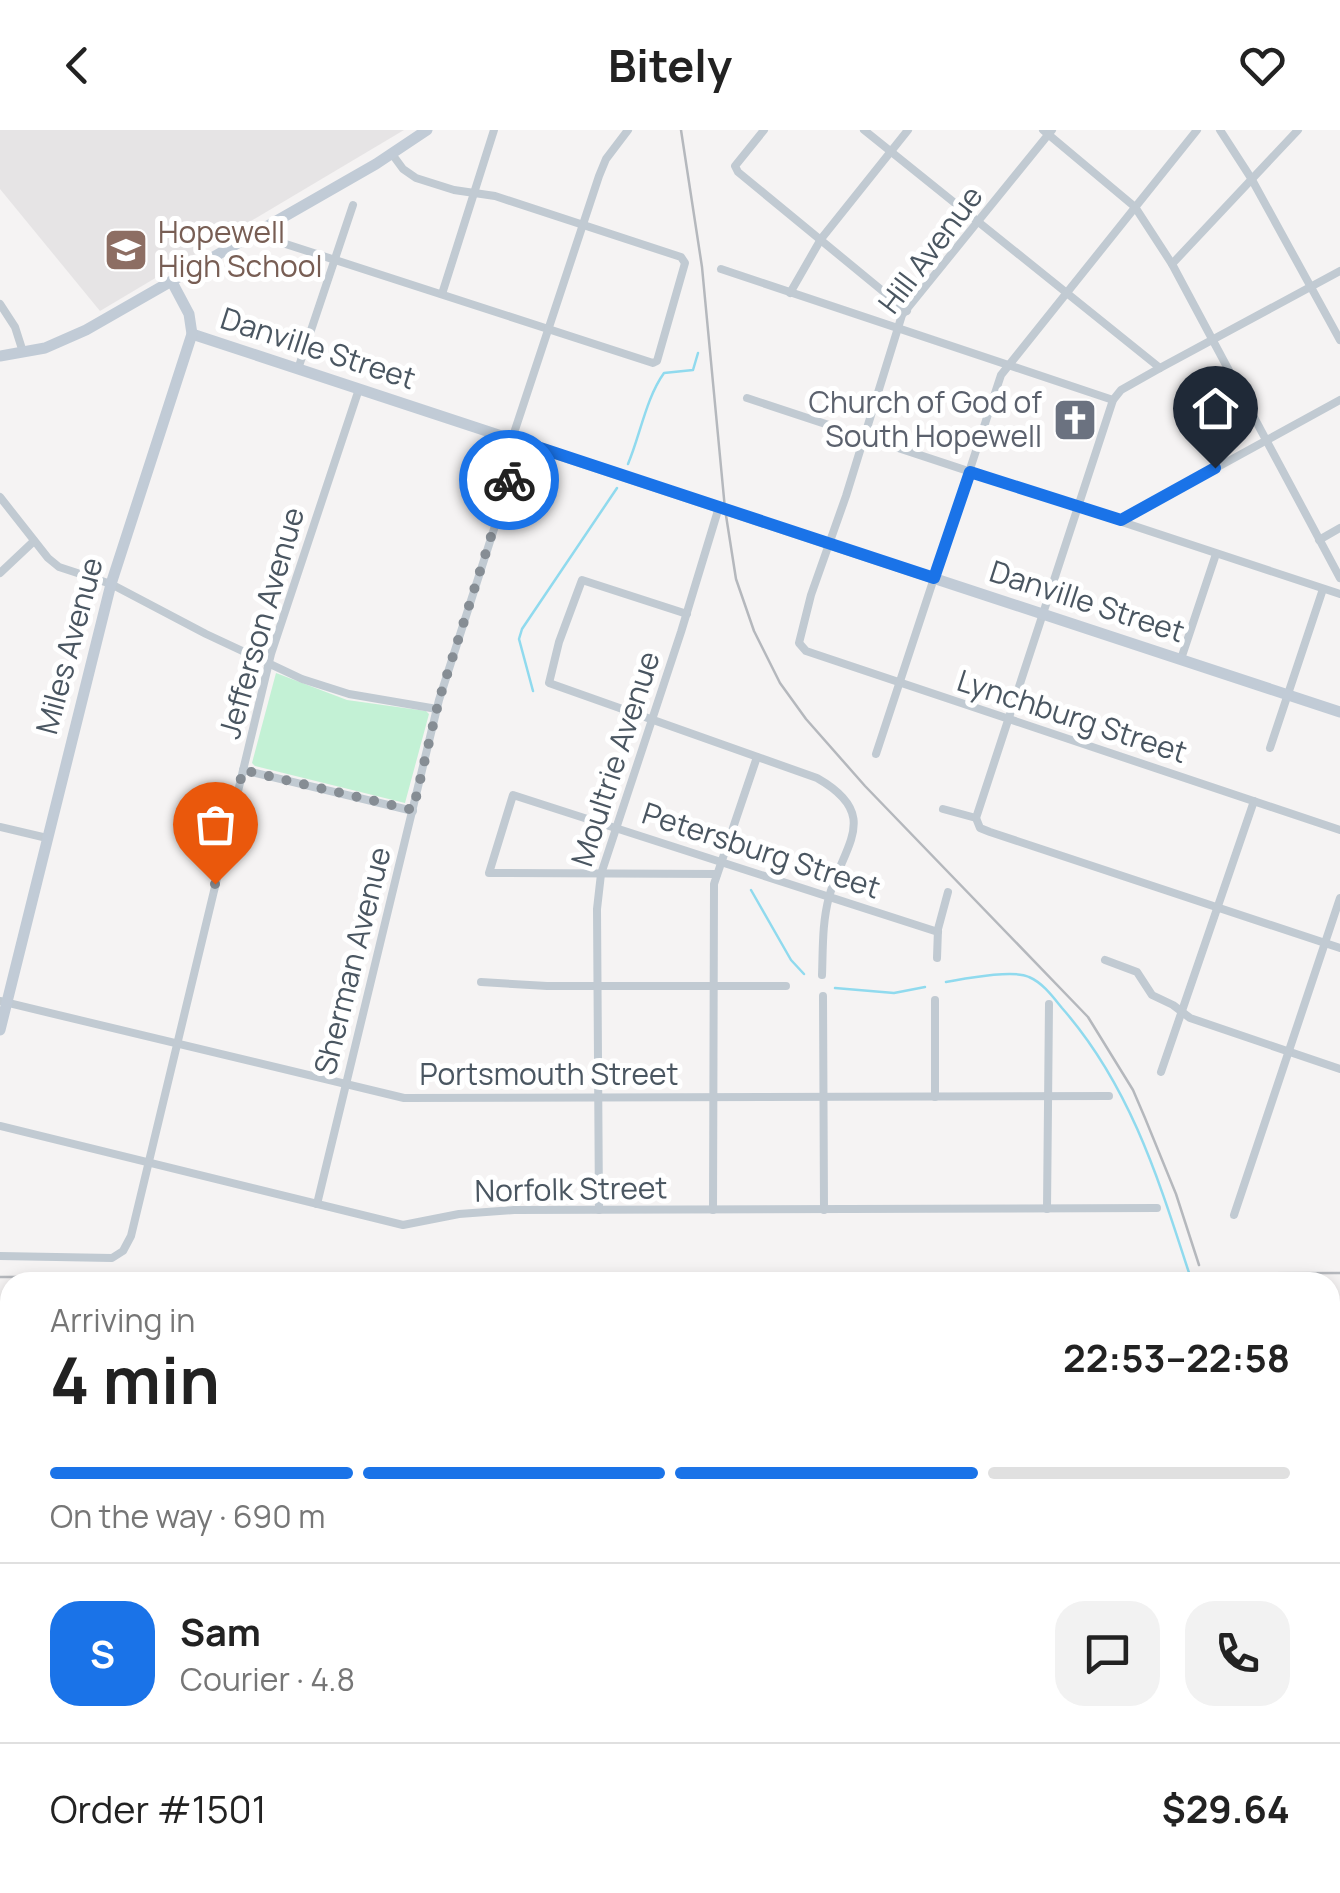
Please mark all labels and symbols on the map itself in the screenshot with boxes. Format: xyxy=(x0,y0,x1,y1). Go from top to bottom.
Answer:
street label: Hill Avenue xyxy=(868,177,991,321)
place label: Hopewell High School xyxy=(158,211,323,286)
school or university icon: Hopewell High School xyxy=(103,227,149,273)
street label: Danville Street xyxy=(216,297,421,398)
pin xyxy=(1173,366,1258,469)
place label: Church of God of South Hopewell xyxy=(809,381,1042,456)
church icon: Church of God of South Hopewell xyxy=(1052,397,1098,443)
courier xyxy=(459,430,559,530)
street label: Jefferson Avenue xyxy=(208,502,313,743)
street label: Danville Street xyxy=(985,550,1190,651)
street label: Miles Avenue xyxy=(25,553,112,738)
street label: Moultrie Avenue xyxy=(560,646,669,871)
street label: Lynchburg Street xyxy=(952,659,1193,772)
pin xyxy=(173,782,258,885)
street label: Petersburg Street xyxy=(637,792,886,907)
street label: Sherman Avenue xyxy=(303,842,400,1079)
street label: Portsmouth Street xyxy=(419,1053,679,1094)
street label: Norfolk Street xyxy=(474,1166,668,1211)

